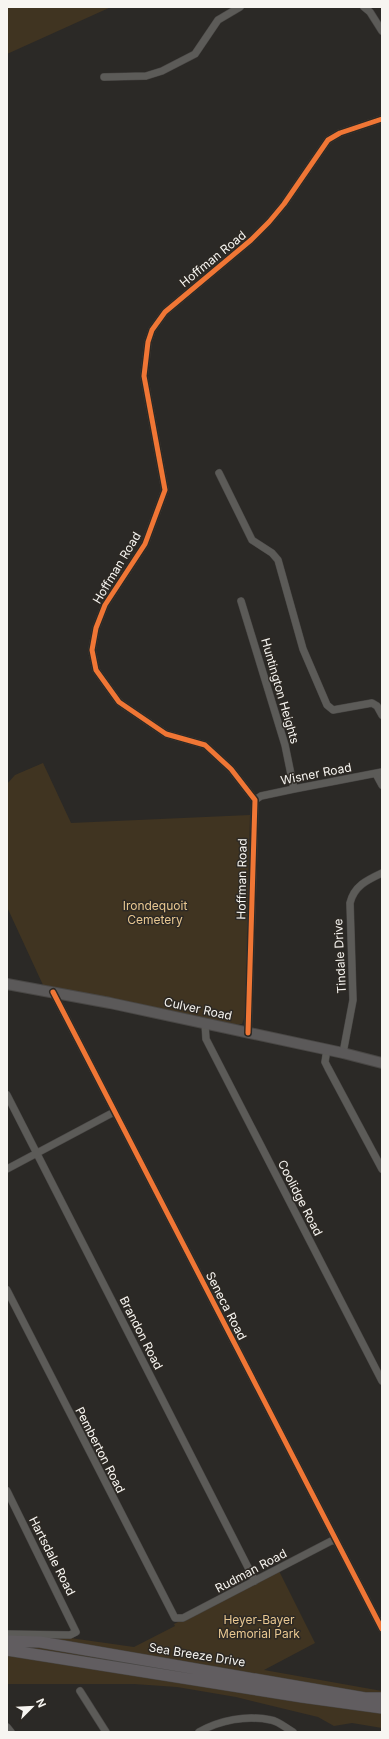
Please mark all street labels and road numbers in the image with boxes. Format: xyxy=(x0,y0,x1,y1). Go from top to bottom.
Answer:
street label: Hoffman Road xyxy=(176,227,249,290)
street label: Hoffman Road xyxy=(89,529,144,606)
street label: Huntington Heights xyxy=(258,636,303,745)
street label: Wisner Road xyxy=(279,759,353,788)
street label: Hoffman Road xyxy=(233,838,250,920)
street label: Tindale Drive xyxy=(330,918,349,994)
street label: Culver Road xyxy=(163,994,233,1023)
street label: Coolidge Road xyxy=(275,1157,326,1238)
street label: Seneca Road xyxy=(203,1269,250,1343)
street label: Brandon Road xyxy=(117,1294,166,1372)
street label: Pemberton Road xyxy=(72,1404,129,1495)
street label: Hartsdale Road xyxy=(26,1514,79,1598)
street label: Rudman Road xyxy=(212,1545,289,1596)
street label: Sea Breeze Drive xyxy=(148,1639,246,1670)

